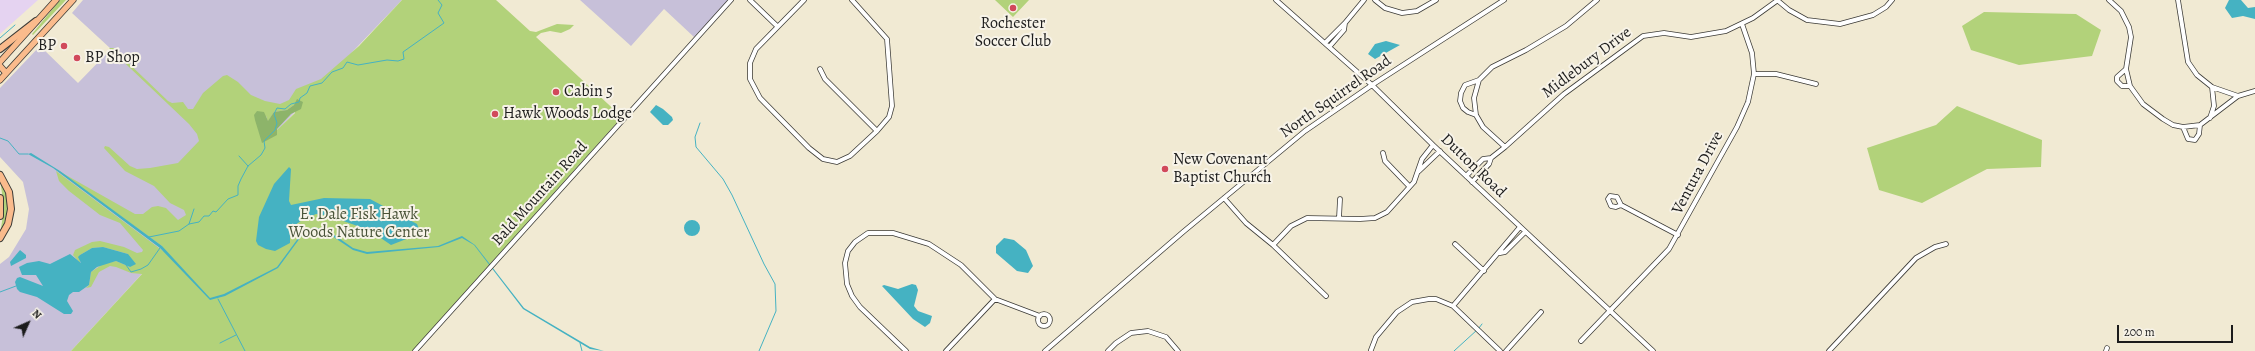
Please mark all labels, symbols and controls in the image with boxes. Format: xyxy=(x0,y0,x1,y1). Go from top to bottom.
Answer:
marker: Rochester Soccer Club xyxy=(1008,3,1018,13)
place label: Rochester Soccer Club xyxy=(975,14,1051,52)
street label: Midlebury Drive xyxy=(1539,23,1635,103)
place label: BP xyxy=(38,36,56,56)
marker: BP xyxy=(59,41,69,51)
place label: BP Shop xyxy=(85,48,140,68)
street label: North Squirrel Road xyxy=(1277,51,1395,143)
marker: BP Shop xyxy=(72,53,82,63)
place label: Cabin 5 xyxy=(564,82,613,102)
marker: Cabin 5 xyxy=(551,87,561,97)
place label: Hawk Woods Lodge xyxy=(503,104,632,124)
marker: Hawk Woods Lodge xyxy=(490,109,500,119)
street label: Ventura Drive xyxy=(1668,128,1728,218)
street label: Dutton Road xyxy=(1436,130,1510,202)
street label: Bald Mountain Road xyxy=(488,138,592,250)
place label: New Covenant Baptist Church xyxy=(1173,150,1272,188)
marker: New Covenant Baptist Church xyxy=(1160,164,1170,174)
park label: E. Dale Fisk Hawk Woods Nature Center xyxy=(289,205,429,243)
north arrow xyxy=(8,303,48,343)
text: N xyxy=(29,306,45,322)
scale bar xyxy=(2119,317,2235,343)
text: 200 m xyxy=(2124,324,2155,340)

